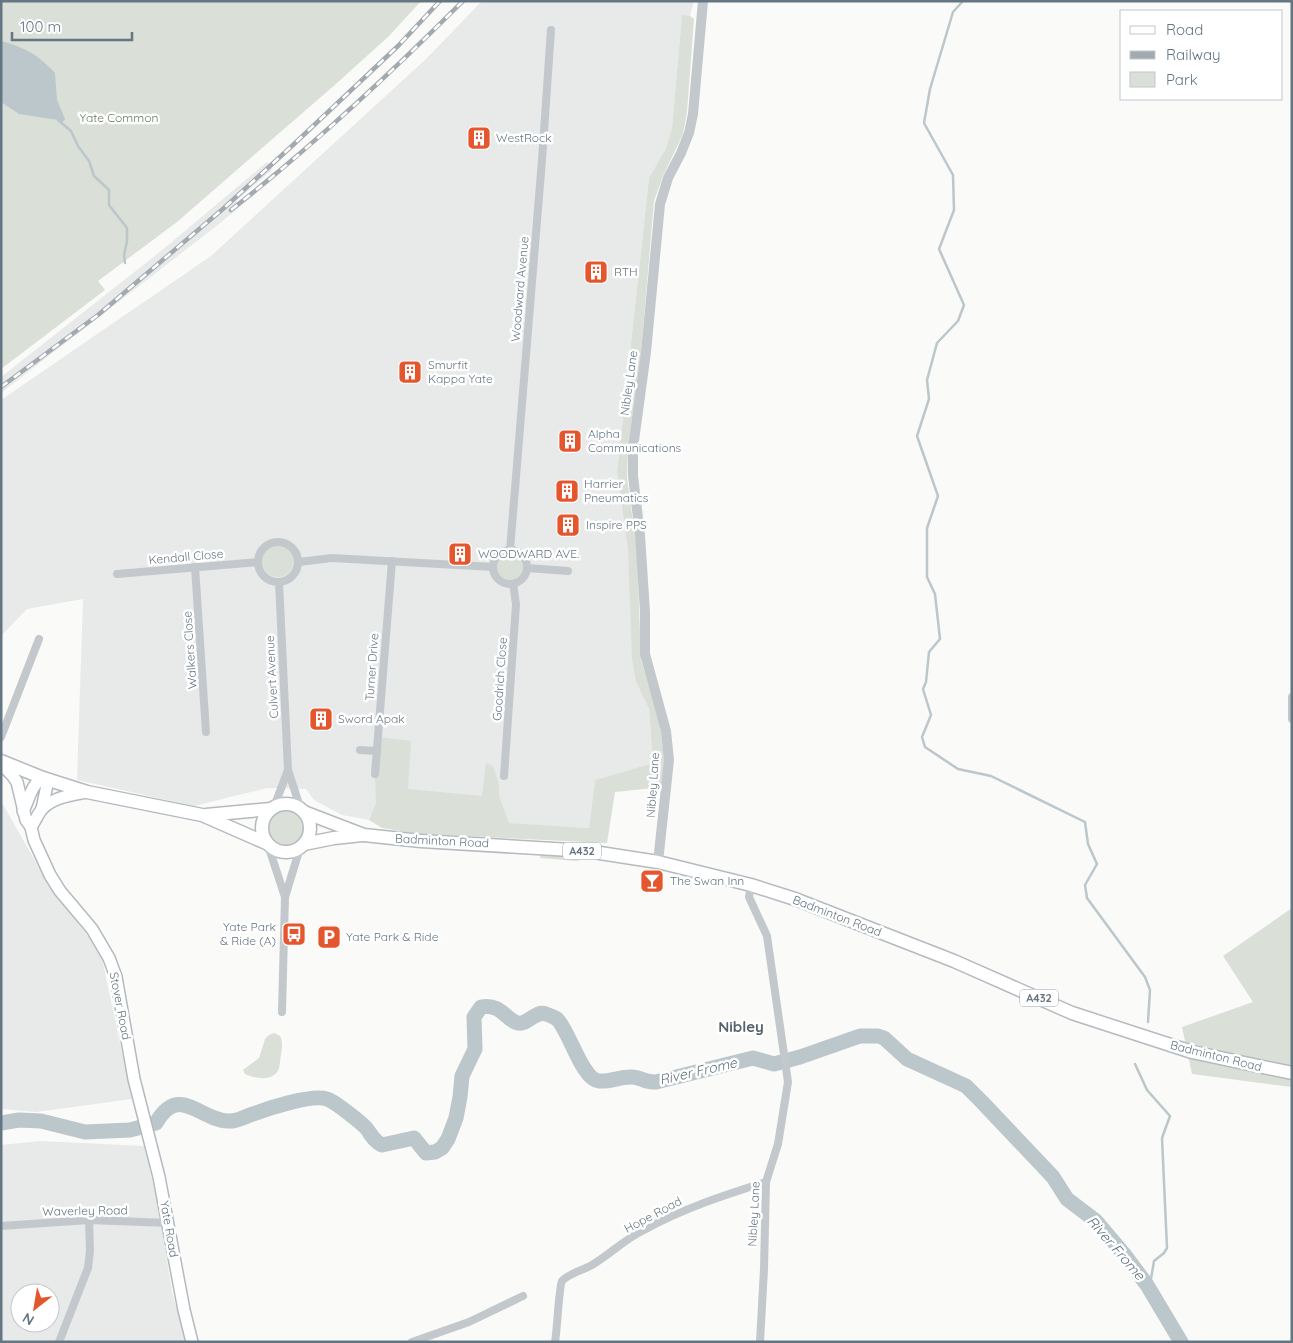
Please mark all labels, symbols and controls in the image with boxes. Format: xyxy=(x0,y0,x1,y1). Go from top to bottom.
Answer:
scale bar xyxy=(12,10,132,42)
legend xyxy=(1120,10,1283,100)
text: 100 m xyxy=(20,17,61,36)
text: Road xyxy=(1166,20,1203,39)
text: Railway xyxy=(1166,45,1221,64)
text: Park xyxy=(1166,70,1198,89)
park label: Yate Common xyxy=(80,110,158,125)
building icon: WestRock xyxy=(466,125,492,151)
place label: WestRock xyxy=(496,130,552,145)
street label: Woodward Avenue xyxy=(507,236,532,342)
building icon: RTH xyxy=(583,259,609,285)
place label: RTH xyxy=(614,264,638,279)
street label: Nibley Lane xyxy=(617,349,641,416)
place label: Smurfit Kappa Yate xyxy=(428,357,493,386)
building icon: Smurfit Kappa Yate xyxy=(397,359,423,385)
place label: Alpha Communications xyxy=(588,426,682,455)
building icon: Alpha Communications xyxy=(557,428,583,454)
place label: Harrier Pneumatics xyxy=(584,476,649,505)
building icon: Harrier Pneumatics xyxy=(554,478,580,504)
building icon: Inspire PPS xyxy=(555,512,581,538)
place label: Inspire PPS xyxy=(586,517,647,532)
building icon: WOODWARD AVE. xyxy=(447,541,473,567)
street label: Kendall Close xyxy=(148,546,224,567)
place label: WOODWARD AVE. xyxy=(478,546,579,561)
street label: Walkers Close xyxy=(179,610,200,690)
street label: Turner Drive xyxy=(362,632,381,701)
street label: Culvert Avenue xyxy=(262,635,281,719)
street label: Goodrich Close xyxy=(489,636,510,721)
building icon: Sword Apak xyxy=(308,706,334,732)
place label: Sword Apak xyxy=(338,711,405,726)
street label: Nibley Lane xyxy=(643,752,662,818)
street label: Badminton Road xyxy=(395,831,489,850)
road number: A432 xyxy=(563,842,601,859)
bar icon: The Swan Inn xyxy=(639,868,665,894)
place label: The Swan Inn xyxy=(670,873,744,888)
street label: Badminton Road xyxy=(791,892,884,939)
place label: Yate Park & Ride (A) xyxy=(220,919,276,948)
bus stop icon: Yate Park & Ride (A) xyxy=(281,921,307,947)
parking icon: Yate Park & Ride xyxy=(316,924,342,950)
place label: Yate Park & Ride xyxy=(346,929,439,944)
street label: Stover Road xyxy=(107,971,134,1041)
road number: A432 xyxy=(1020,990,1058,1006)
district label: Nibley xyxy=(718,1017,764,1036)
street label: Badminton Road xyxy=(1169,1037,1264,1074)
water label: River Frome xyxy=(658,1053,739,1089)
street label: Nibley Lane xyxy=(744,1181,763,1247)
street label: Hope Road xyxy=(621,1193,684,1236)
street label: Yate Road xyxy=(157,1199,182,1258)
street label: Waverley Road xyxy=(42,1202,128,1219)
water label: River Frome xyxy=(1083,1212,1149,1284)
north arrow xyxy=(10,1283,60,1333)
text: N xyxy=(19,1309,37,1330)

